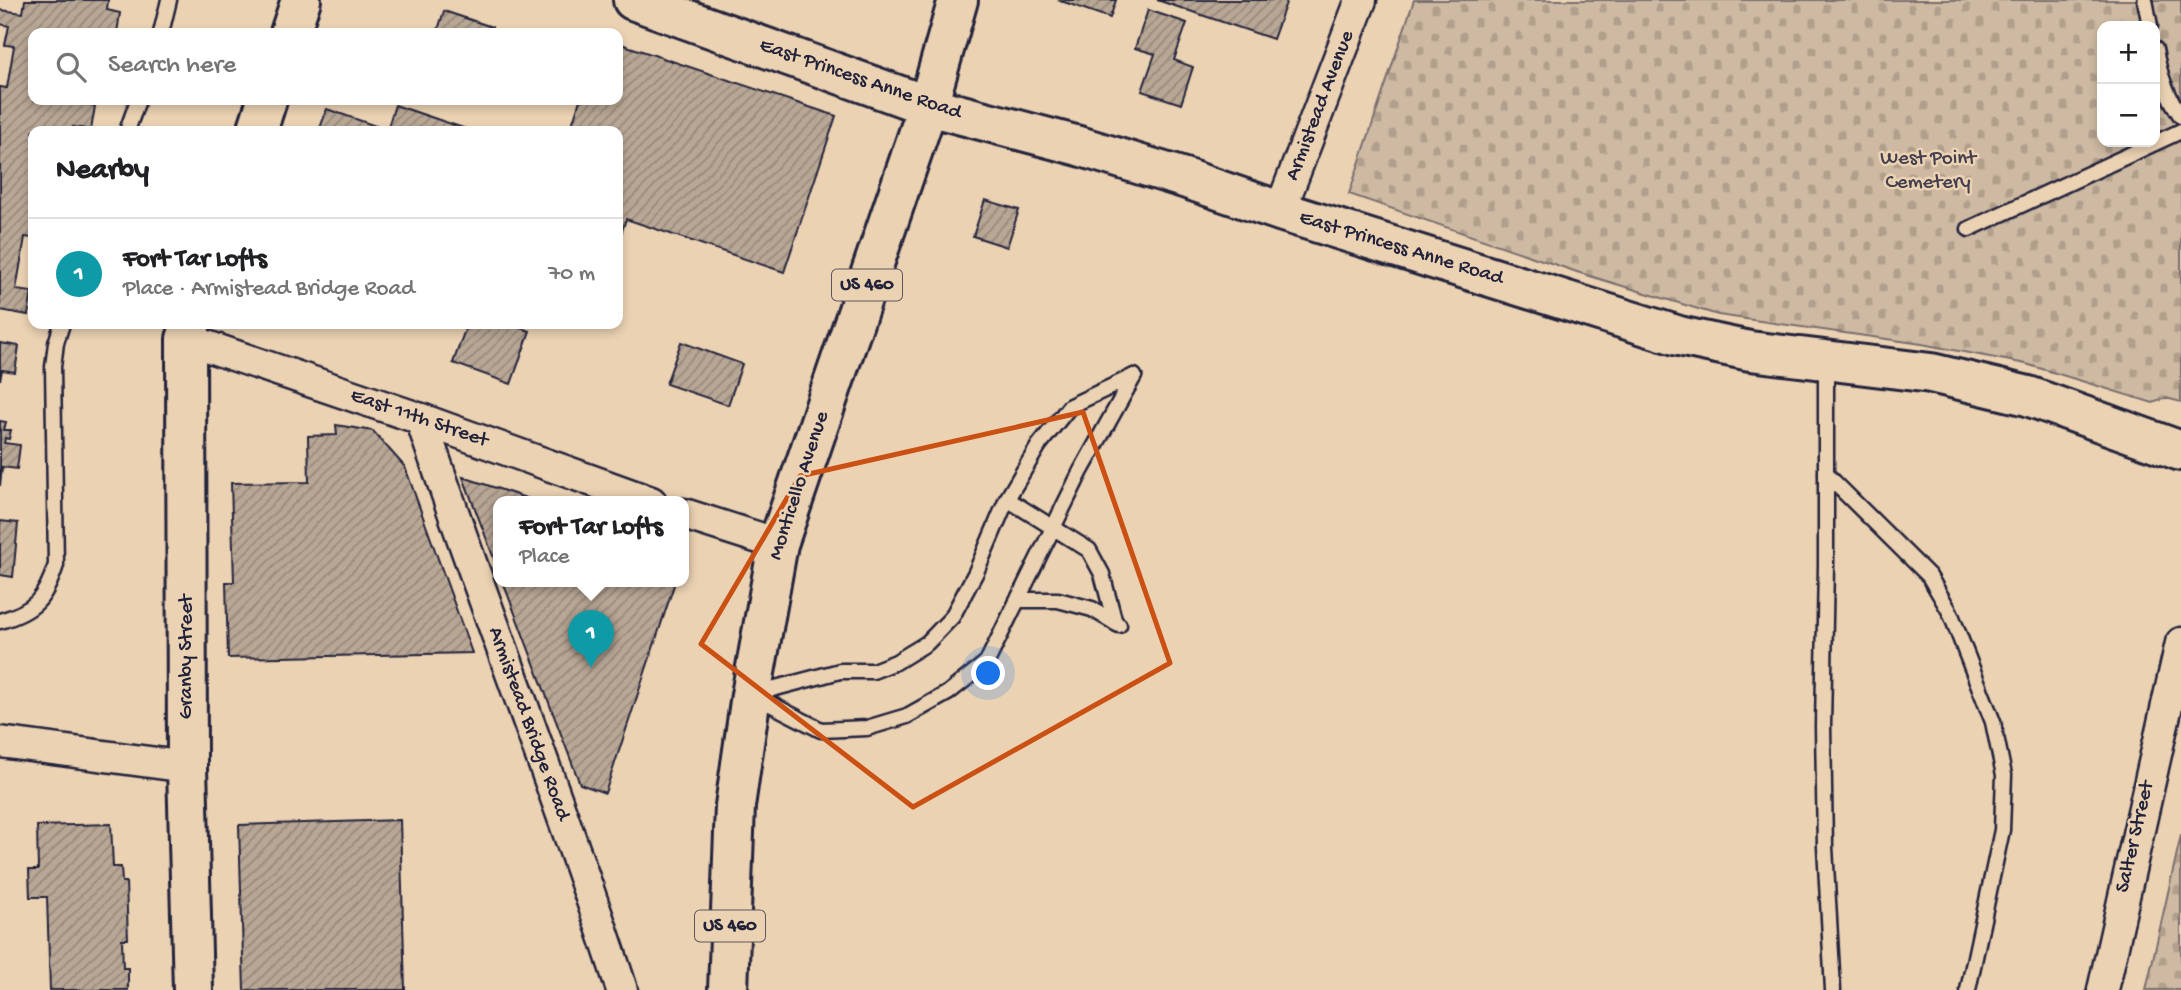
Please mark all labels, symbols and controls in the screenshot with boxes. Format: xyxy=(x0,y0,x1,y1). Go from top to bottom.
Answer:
map controls xyxy=(2097,21,2160,147)
button: + xyxy=(2097,21,2160,84)
street label: Armistead Avenue xyxy=(1281,26,1361,184)
search box xyxy=(28,28,623,105)
street label: East Princess Anne Road xyxy=(756,34,966,127)
icon: search xyxy=(52,48,90,86)
text: Search here xyxy=(108,51,236,82)
button: − xyxy=(2097,84,2160,147)
park label: West Point Cemetery xyxy=(1880,147,1978,196)
text: Nearby xyxy=(56,154,149,189)
street label: East Princess Anne Road xyxy=(1296,206,1508,292)
text: Fort Tar Lofts xyxy=(123,245,267,276)
text: 1 xyxy=(74,261,84,288)
text: 70 m xyxy=(548,261,595,288)
road number: US 460 xyxy=(832,270,902,300)
text: Place · Armistead Bridge Road xyxy=(123,276,415,303)
street label: East 11th Street xyxy=(347,384,493,455)
street label: Monticello Avenue xyxy=(764,407,836,563)
popup xyxy=(493,496,689,587)
text: Fort Tar Lofts xyxy=(519,513,663,544)
text: Place xyxy=(519,544,569,571)
street label: Granby Street xyxy=(175,592,200,719)
pin: 1 xyxy=(568,610,614,668)
street label: Armistead Bridge Road xyxy=(481,624,575,826)
your location xyxy=(971,656,1005,690)
street label: Salter Street xyxy=(2111,776,2162,895)
road number: US 460 xyxy=(695,910,765,942)

